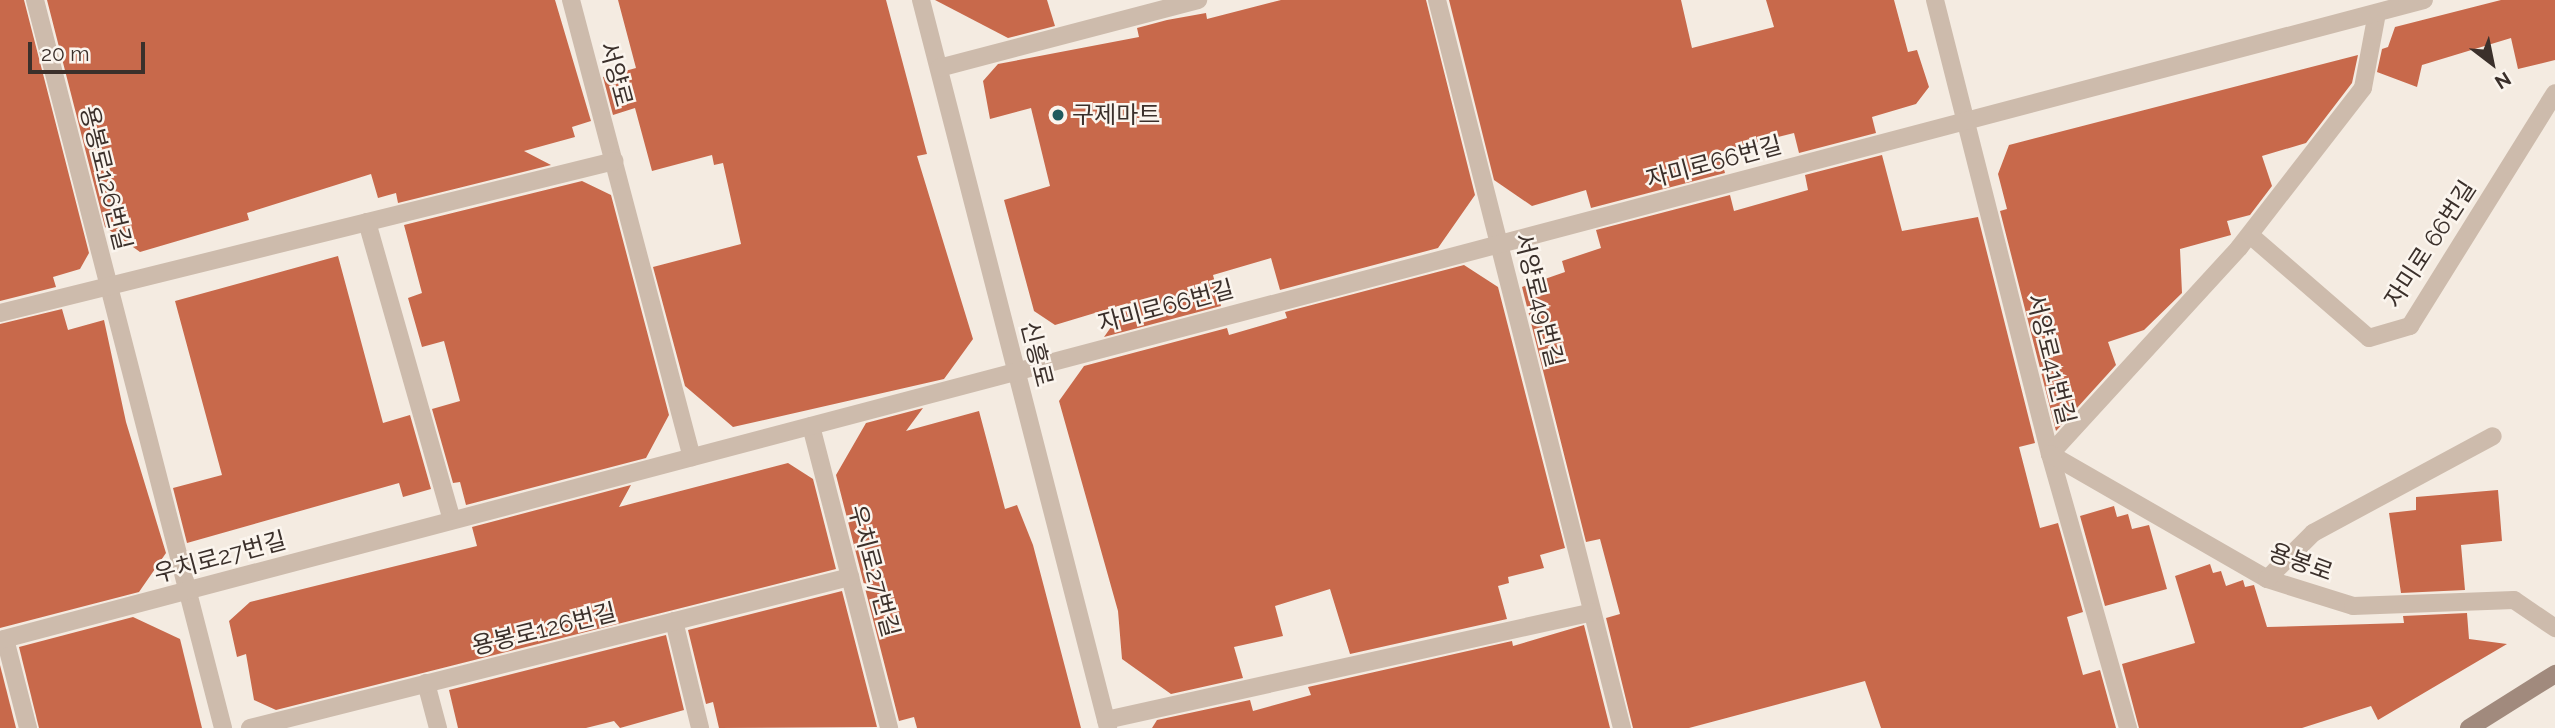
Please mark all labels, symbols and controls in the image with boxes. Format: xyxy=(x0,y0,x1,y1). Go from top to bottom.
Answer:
scale bar xyxy=(32,28,149,72)
north arrow xyxy=(2457,28,2527,98)
street label: 서양로 xyxy=(594,38,638,110)
text: 20 m xyxy=(41,41,89,66)
text: N xyxy=(2491,68,2515,94)
place label: 구제마트 xyxy=(1072,101,1160,129)
street label: 용봉로126번길 xyxy=(74,103,138,253)
marker: 구제마트 xyxy=(1050,107,1066,123)
street label: 자미로66번길 xyxy=(1643,130,1785,194)
street label: 자미로 66번길 xyxy=(2378,175,2482,313)
street label: 서양로49번길 xyxy=(1508,230,1570,370)
street label: 자미로66번길 xyxy=(1095,274,1237,338)
street label: 서양로41번길 xyxy=(2021,291,2081,427)
street label: 신흥로 xyxy=(1015,318,1059,390)
street label: 우치로27번길 xyxy=(843,502,905,640)
street label: 우치로27번길 xyxy=(151,526,289,588)
street label: 용봉로 xyxy=(2265,537,2337,587)
street label: 용봉로126번길 xyxy=(469,597,619,661)

